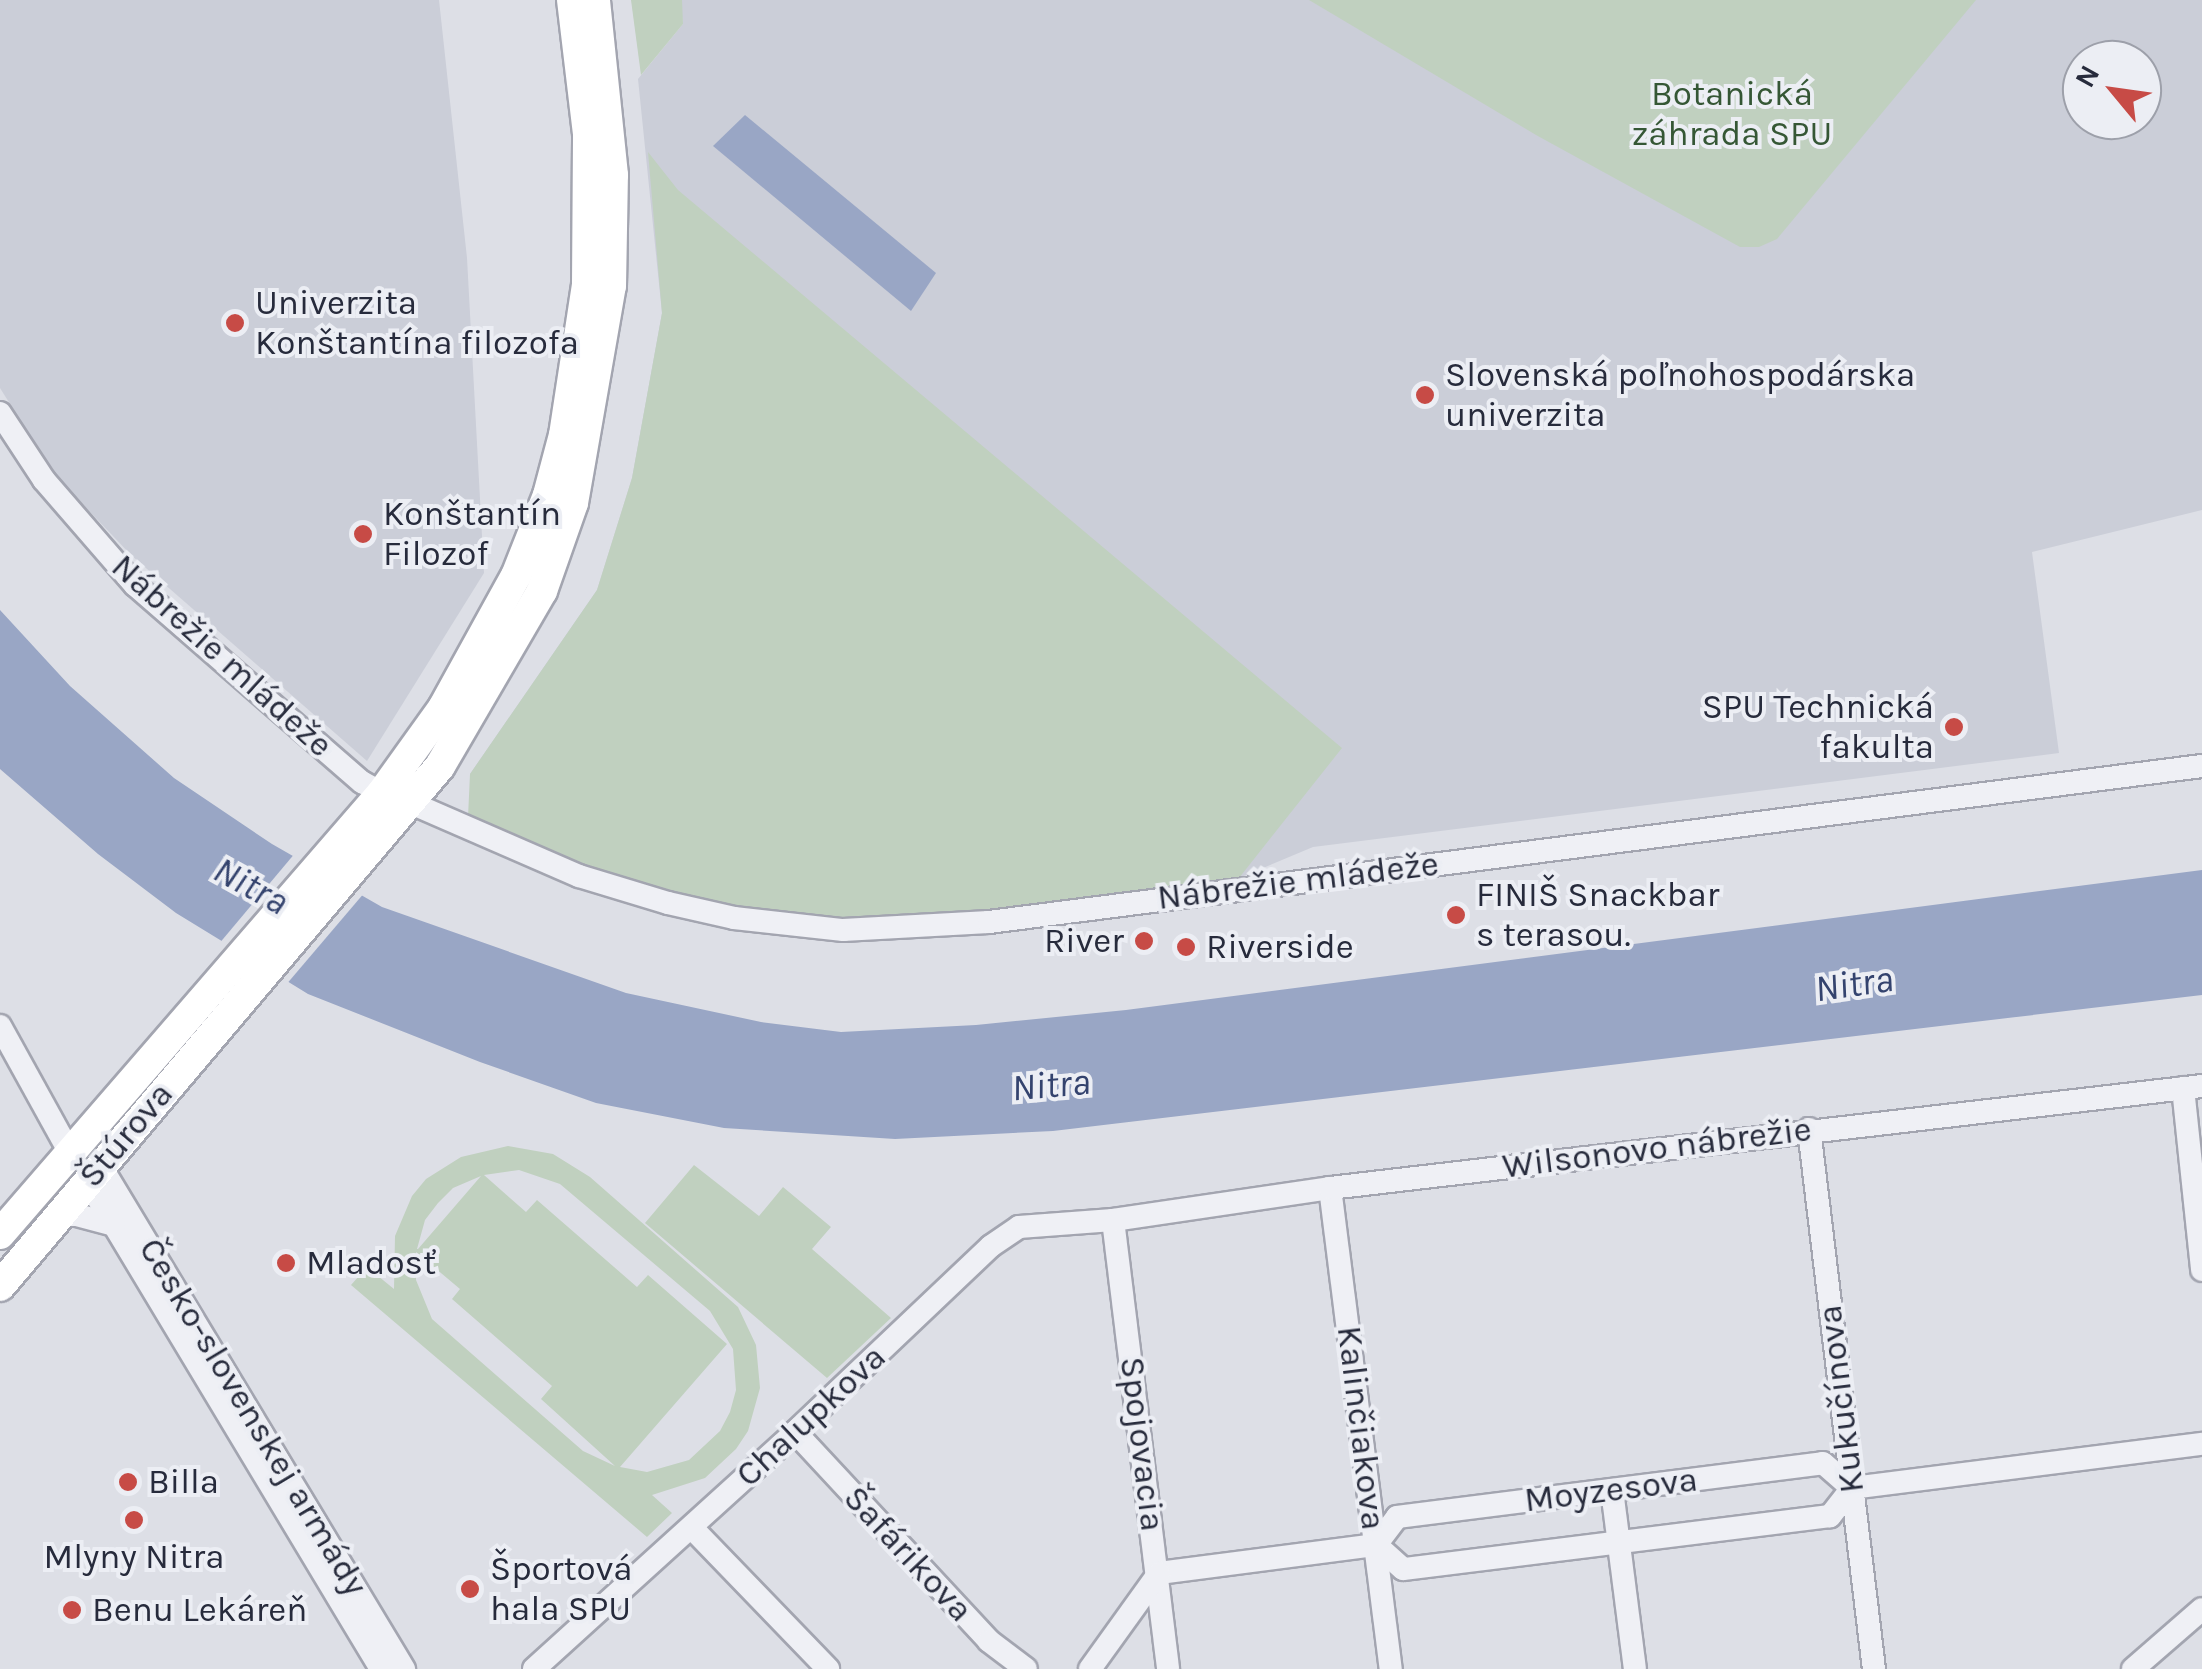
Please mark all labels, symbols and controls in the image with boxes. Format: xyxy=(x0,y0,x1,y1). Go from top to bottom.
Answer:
north arrow xyxy=(2062,40,2162,140)
text: N xyxy=(2068,59,2106,93)
park label: Botanická záhrada SPU xyxy=(1632,73,1832,155)
place label: Univerzita Konštantína filozofa xyxy=(255,282,579,364)
marker: Univerzita Konštantína filozofa xyxy=(224,312,246,334)
place label: Slovenská poľnohospodárska univerzita xyxy=(1445,354,1915,436)
marker: Slovenská poľnohospodárska univerzita xyxy=(1414,384,1436,406)
place label: Konštantín Filozof xyxy=(383,493,561,575)
marker: Konštantín Filozof xyxy=(352,523,374,545)
street label: Nábrežie mládeže xyxy=(103,546,341,766)
place label: SPU Technická fakulta xyxy=(1702,686,1934,768)
marker: SPU Technická fakulta xyxy=(1943,716,1965,738)
street label: Nábrežie mládeže xyxy=(1155,843,1441,919)
water label: Nitra xyxy=(206,847,296,925)
place label: FINIŠ Snackbar s terasou. xyxy=(1476,874,1719,956)
marker: FINIŠ Snackbar s terasou. xyxy=(1445,904,1467,926)
place label: River xyxy=(1044,920,1124,962)
place label: Riverside xyxy=(1206,926,1354,968)
marker: River xyxy=(1133,930,1155,952)
marker: Riverside xyxy=(1175,936,1197,958)
water label: Nitra xyxy=(1812,956,1896,1012)
water label: Nitra xyxy=(1010,1059,1092,1111)
street label: Štúrova xyxy=(70,1074,182,1196)
street label: Wilsonovo nábrežie xyxy=(1500,1108,1814,1188)
street label: Česko-slovenskej armády xyxy=(130,1231,376,1603)
place label: Mladosť xyxy=(306,1242,436,1284)
marker: Mladosť xyxy=(275,1252,297,1274)
street label: Kukučínova xyxy=(1809,1303,1873,1495)
street label: Kalinčiakova xyxy=(1328,1324,1394,1532)
street label: Chalupkova xyxy=(728,1336,894,1496)
street label: Spojovacia xyxy=(1110,1354,1174,1534)
street label: Moyzesova xyxy=(1522,1459,1700,1521)
place label: Billa xyxy=(148,1461,219,1503)
marker: Billa xyxy=(117,1471,139,1493)
street label: Šafárikova xyxy=(835,1477,981,1631)
marker: Mlyny Nitra xyxy=(123,1509,145,1531)
place label: Mlyny Nitra xyxy=(44,1536,224,1578)
place label: Športová hala SPU xyxy=(490,1548,633,1630)
marker: Športová hala SPU xyxy=(459,1578,481,1600)
place label: Benu Lekáreň xyxy=(92,1589,307,1631)
marker: Benu Lekáreň xyxy=(61,1599,83,1621)

